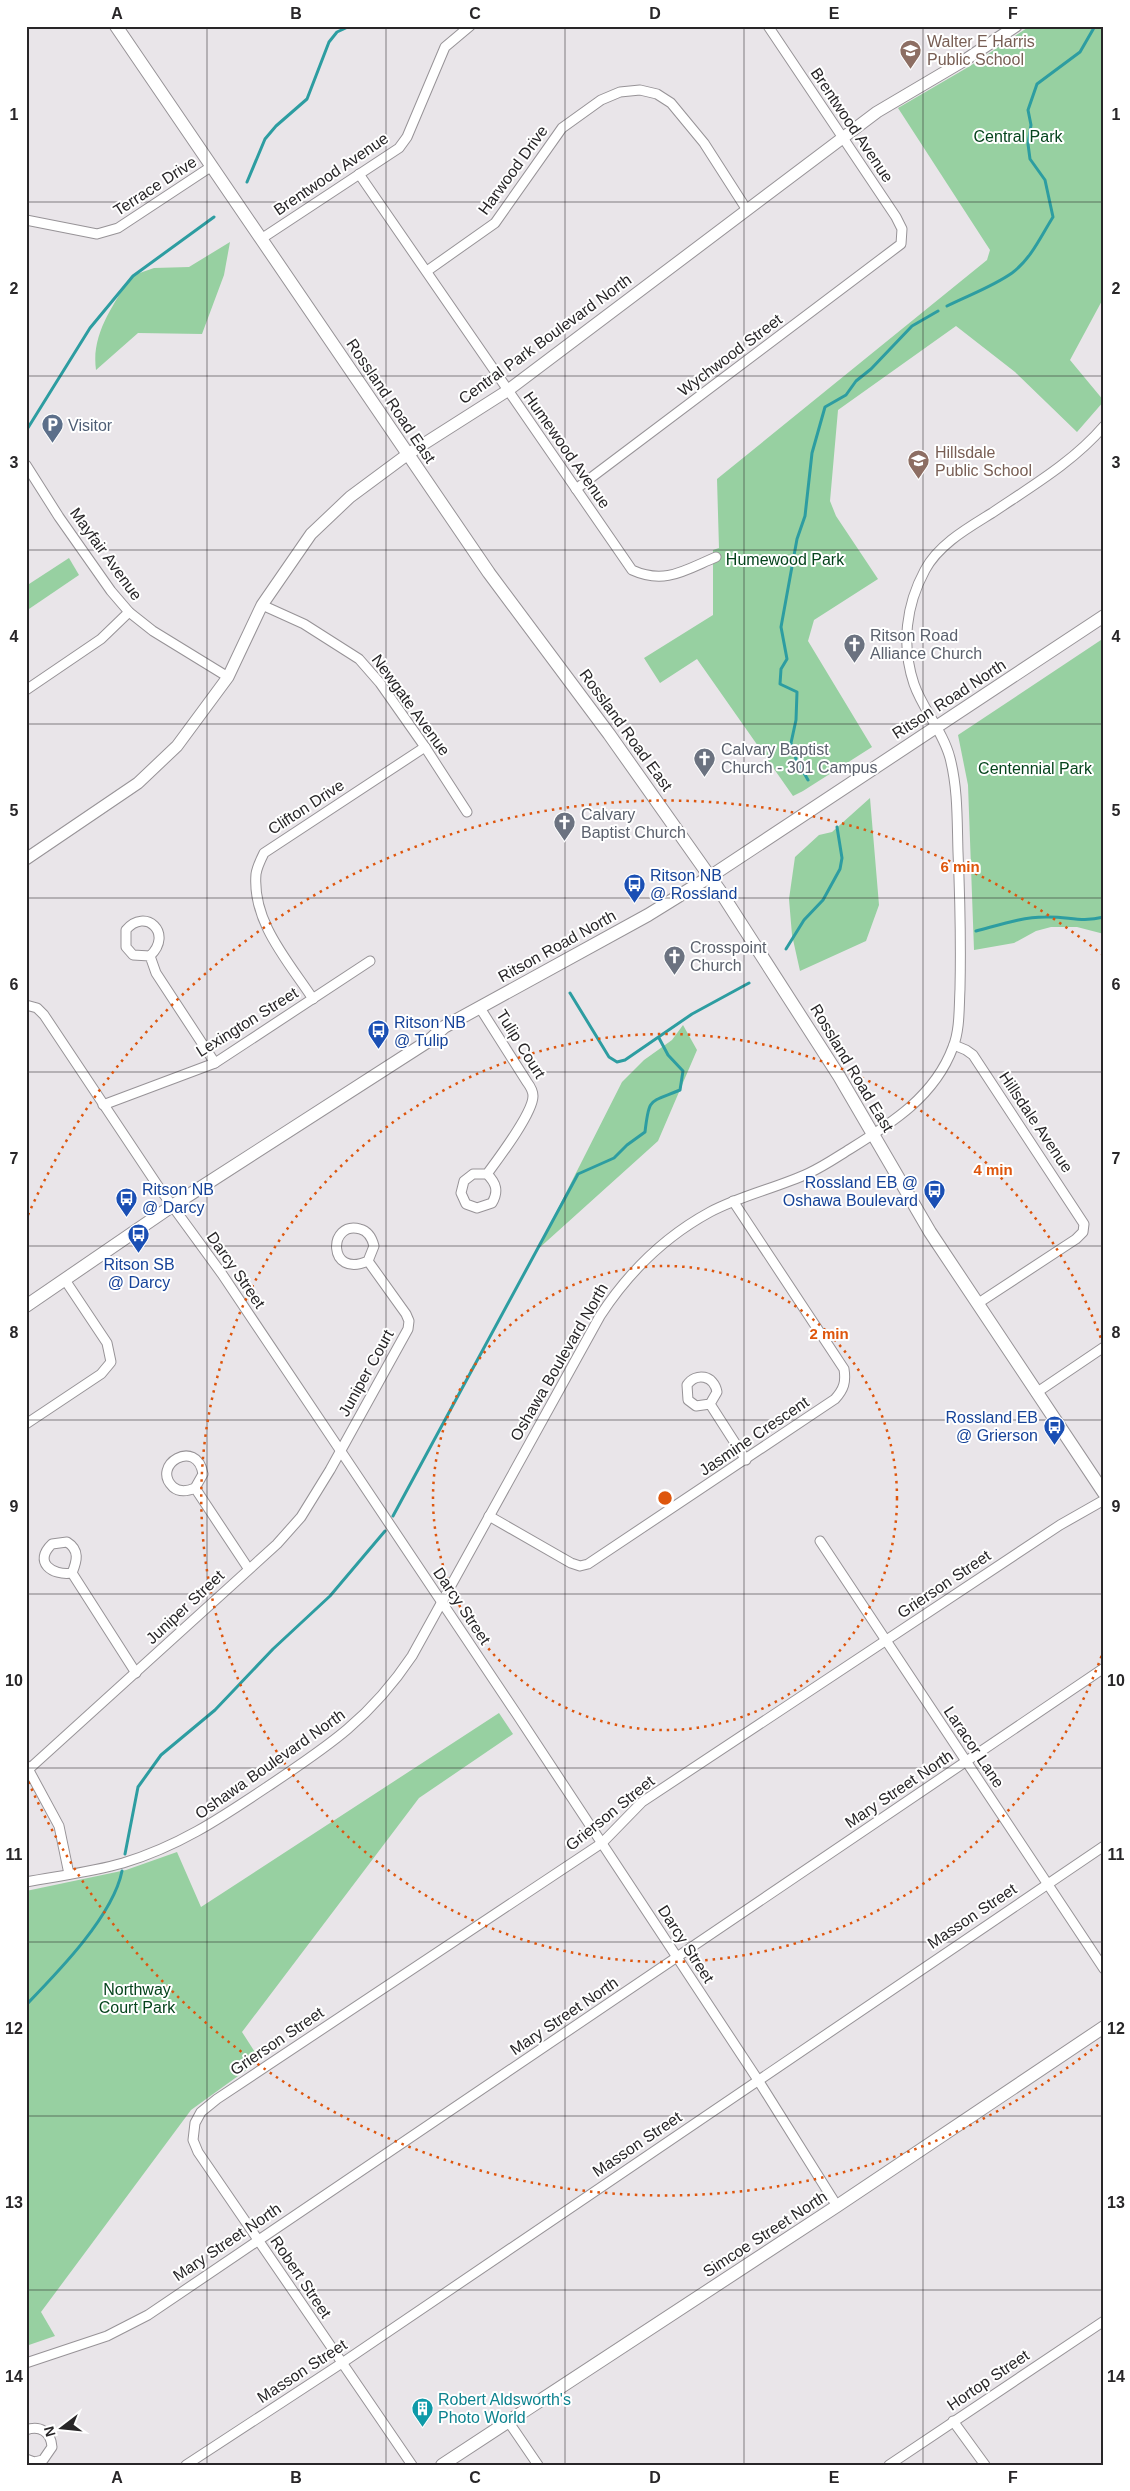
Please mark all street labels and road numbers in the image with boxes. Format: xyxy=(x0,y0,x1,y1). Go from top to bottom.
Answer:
street label: Brentwood Avenue xyxy=(807,65,897,185)
street label: Harwood Drive xyxy=(475,122,551,218)
street label: Brentwood Avenue xyxy=(271,129,391,219)
street label: Terrace Drive xyxy=(110,153,200,219)
street label: Central Park Boulevard North xyxy=(455,271,635,407)
street label: Wychwood Street xyxy=(675,310,786,399)
street label: Rossland Road East xyxy=(343,336,439,467)
street label: Humewood Avenue xyxy=(520,388,614,512)
street label: Mayfair Avenue xyxy=(67,505,145,604)
street label: Newgate Avenue xyxy=(369,651,453,759)
street label: Ritson Road North xyxy=(889,656,1009,742)
street label: Rossland Road East xyxy=(576,666,676,794)
street label: Clifton Drive xyxy=(265,776,347,838)
street label: Ritson Road North xyxy=(495,907,619,985)
street label: Lexington Street xyxy=(193,984,301,1060)
street label: Rossland Road East xyxy=(807,1001,897,1135)
street label: Tulip Court xyxy=(493,1007,549,1082)
street label: Hillsdale Avenue xyxy=(996,1068,1076,1176)
street label: Darcy Street xyxy=(204,1229,269,1312)
street label: Oshawa Boulevard North xyxy=(507,1280,611,1444)
street label: Juniper Court xyxy=(335,1326,397,1419)
street label: Jasmine Crescent xyxy=(696,1393,812,1479)
street label: Grierson Street xyxy=(894,1546,994,1621)
street label: Darcy Street xyxy=(430,1564,494,1648)
street label: Juniper Street xyxy=(143,1566,228,1647)
street label: Laracor Lane xyxy=(941,1703,1007,1791)
street label: Oshawa Boulevard North xyxy=(192,1706,348,1822)
street label: Mary Street North xyxy=(842,1747,956,1831)
street label: Grierson Street xyxy=(562,1772,658,1854)
street label: Masson Street xyxy=(924,1880,1020,1952)
street label: Darcy Street xyxy=(655,1902,718,1986)
street label: Mary Street North xyxy=(507,1974,621,2058)
street label: Grierson Street xyxy=(227,2003,327,2078)
street label: Masson Street xyxy=(589,2108,685,2180)
street label: Simcoe Street North xyxy=(700,2188,830,2280)
street label: Mary Street North xyxy=(170,2200,284,2284)
street label: Robert Street xyxy=(267,2233,335,2322)
street label: Masson Street xyxy=(254,2335,350,2406)
street label: Hortop Street xyxy=(944,2346,1033,2414)

